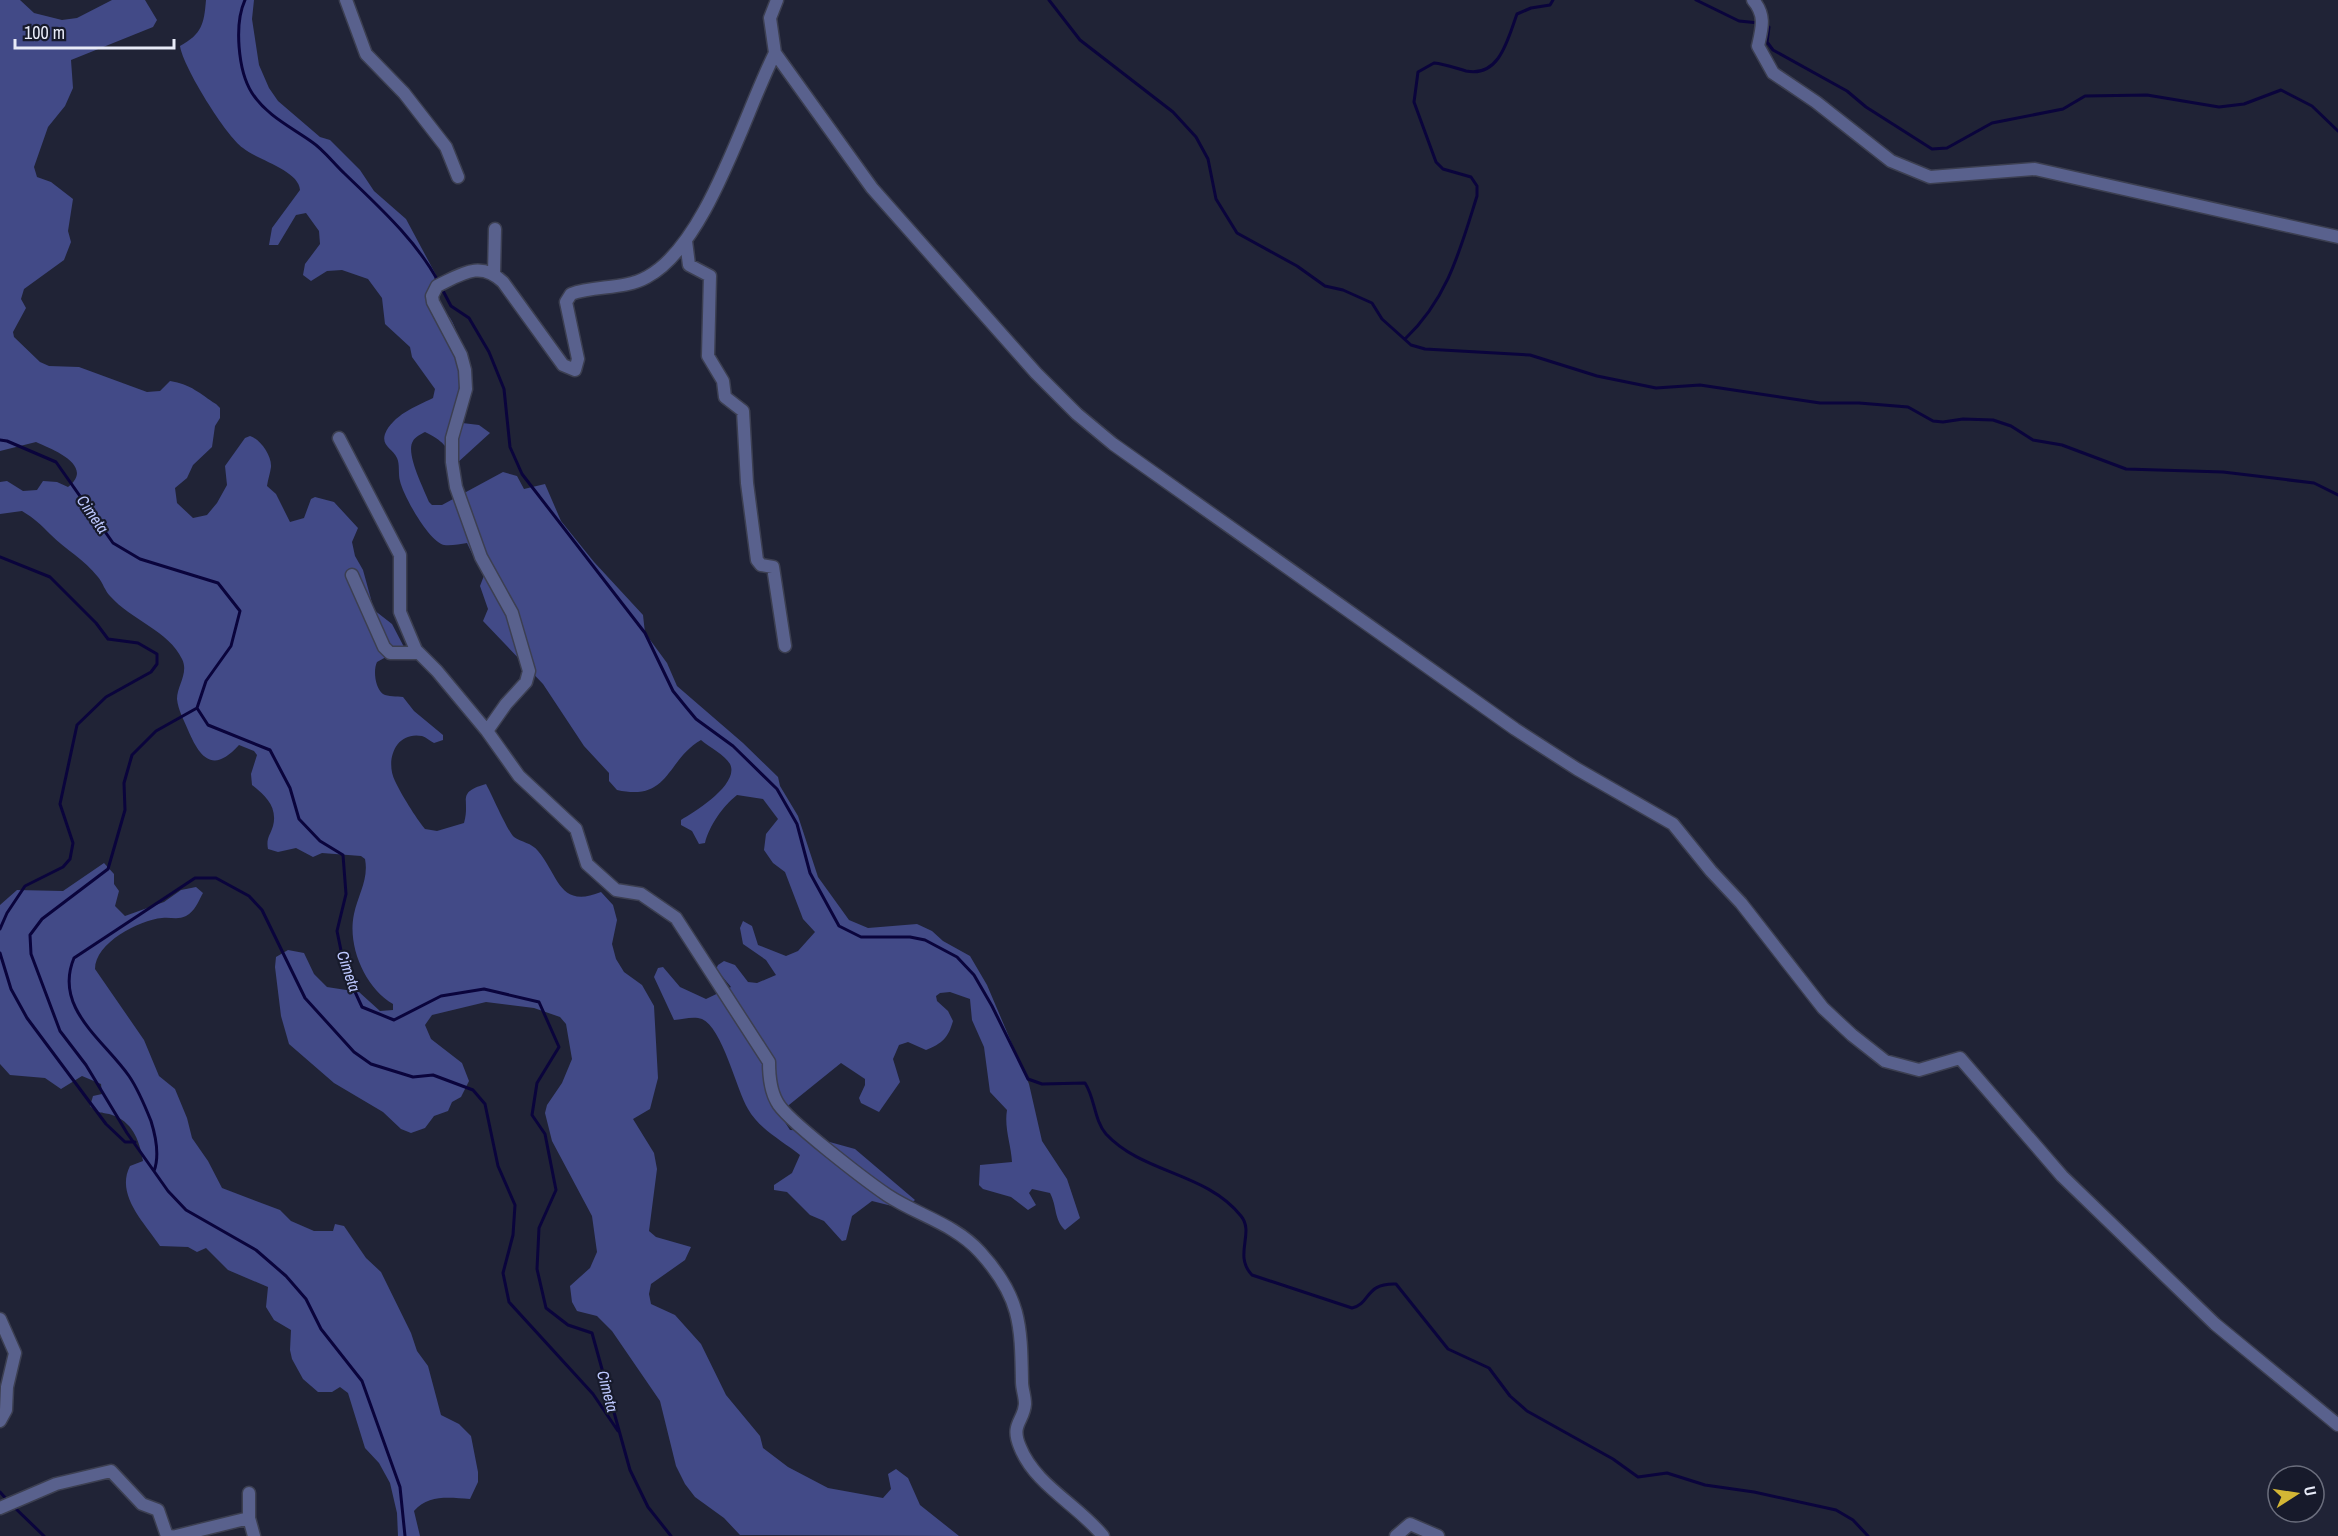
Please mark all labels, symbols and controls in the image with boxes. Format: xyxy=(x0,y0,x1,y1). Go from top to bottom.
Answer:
scale bar xyxy=(15,12,174,50)
text: 100 m xyxy=(24,20,65,45)
water label: Cimeta xyxy=(72,490,114,538)
water label: Cimeta xyxy=(332,947,366,995)
water label: Cimeta xyxy=(592,1368,624,1414)
north arrow xyxy=(2266,1464,2326,1524)
text: U xyxy=(2299,1484,2322,1498)

